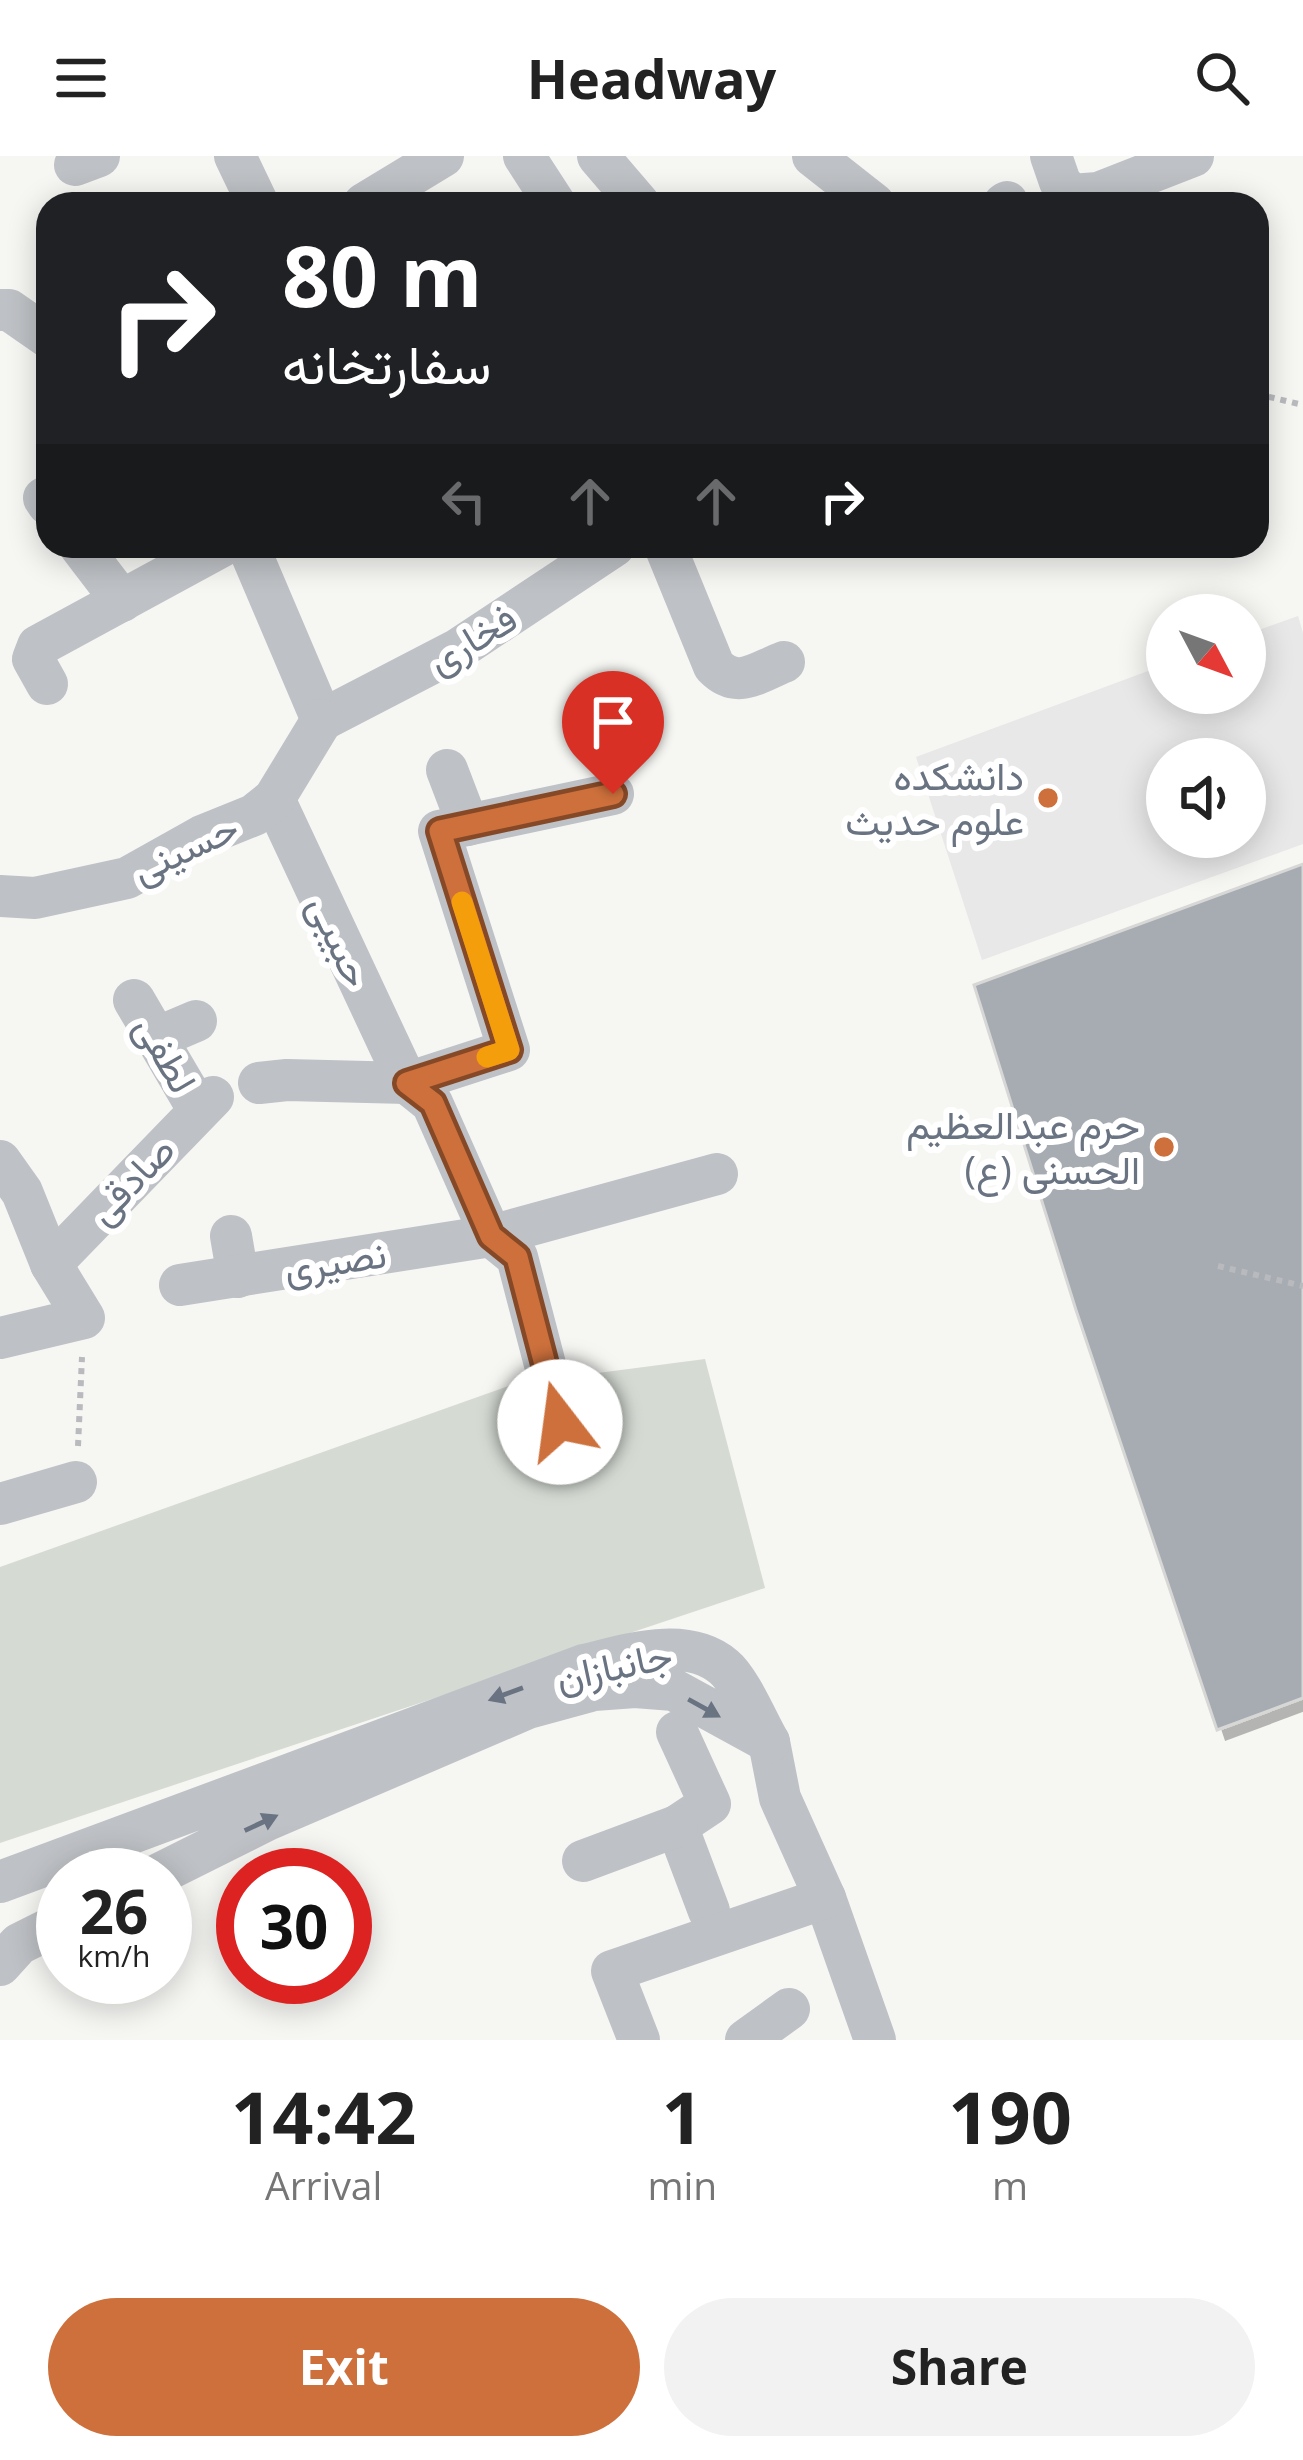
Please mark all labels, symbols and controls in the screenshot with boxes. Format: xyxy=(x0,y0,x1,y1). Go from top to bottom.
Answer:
text: Headway xyxy=(527,41,776,115)
icon: menu xyxy=(48,45,114,111)
icon: search xyxy=(1189,45,1255,111)
text: 80 m xyxy=(282,217,482,332)
icon: right xyxy=(84,240,240,396)
text: سفارتخانه xyxy=(282,326,491,400)
icon: left xyxy=(431,468,497,534)
icon: ahead xyxy=(557,468,623,534)
icon: ahead xyxy=(683,468,749,534)
icon: right xyxy=(809,468,875,534)
street label: فخاری xyxy=(417,590,526,685)
north arrow xyxy=(1146,594,1266,714)
map controls xyxy=(1146,594,1266,858)
pin xyxy=(562,671,664,794)
icon: arrive xyxy=(580,689,646,755)
button: sound xyxy=(1146,738,1266,858)
place label: دانشکده علوم حدیث xyxy=(845,748,1024,847)
marker: دانشکده علوم حدیث xyxy=(1035,785,1061,811)
street label: حسینی xyxy=(123,799,246,894)
street label: حبیبی xyxy=(297,886,386,995)
street label: لطفی xyxy=(124,1004,211,1102)
place label: حرم عبدالعظیم الحسنی (ع) xyxy=(906,1097,1140,1197)
street label: صادقی xyxy=(75,1123,185,1235)
marker: حرم عبدالعظیم الحسنی (ع) xyxy=(1151,1134,1177,1160)
street label: نصیری xyxy=(280,1225,390,1294)
position arrow xyxy=(497,1359,623,1485)
street label: جانبازان xyxy=(551,1626,677,1703)
one-way arrow xyxy=(488,1685,524,1704)
one-way arrow xyxy=(687,1697,722,1718)
one-way arrow xyxy=(244,1813,279,1833)
speed limit sign: 30 xyxy=(216,1848,372,2004)
text: 26 xyxy=(80,1870,148,1952)
text: km/h xyxy=(78,1935,150,1976)
text: 14:42 xyxy=(231,2067,416,2165)
text: 1 xyxy=(662,2067,703,2165)
text: 190 xyxy=(948,2067,1072,2165)
text: Arrival xyxy=(265,2158,382,2211)
text: min xyxy=(647,2158,717,2211)
text: m xyxy=(992,2158,1028,2211)
button: Exit xyxy=(48,2298,640,2436)
button: Share xyxy=(664,2298,1255,2436)

